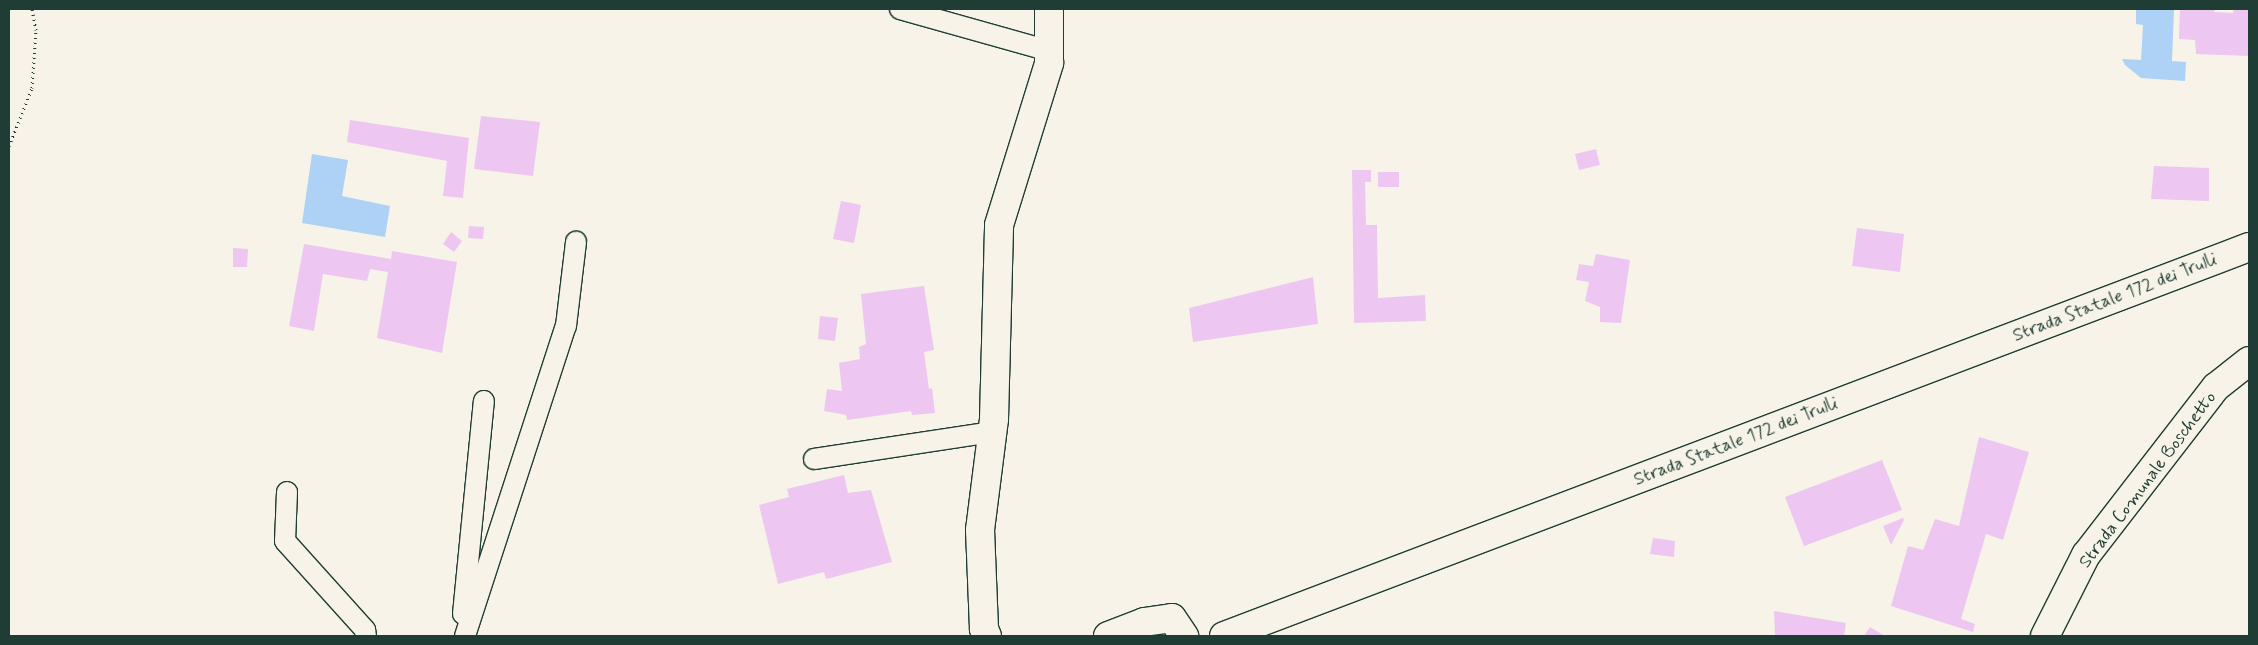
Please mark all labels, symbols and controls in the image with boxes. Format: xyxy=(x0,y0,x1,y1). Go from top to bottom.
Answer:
street label: Strada Statale 172 dei Trulli xyxy=(2012,250,2218,346)
street label: Strada Comunale Boschetto xyxy=(2073,385,2223,575)
street label: Strada Statale 172 dei Trulli xyxy=(1633,394,1839,490)

